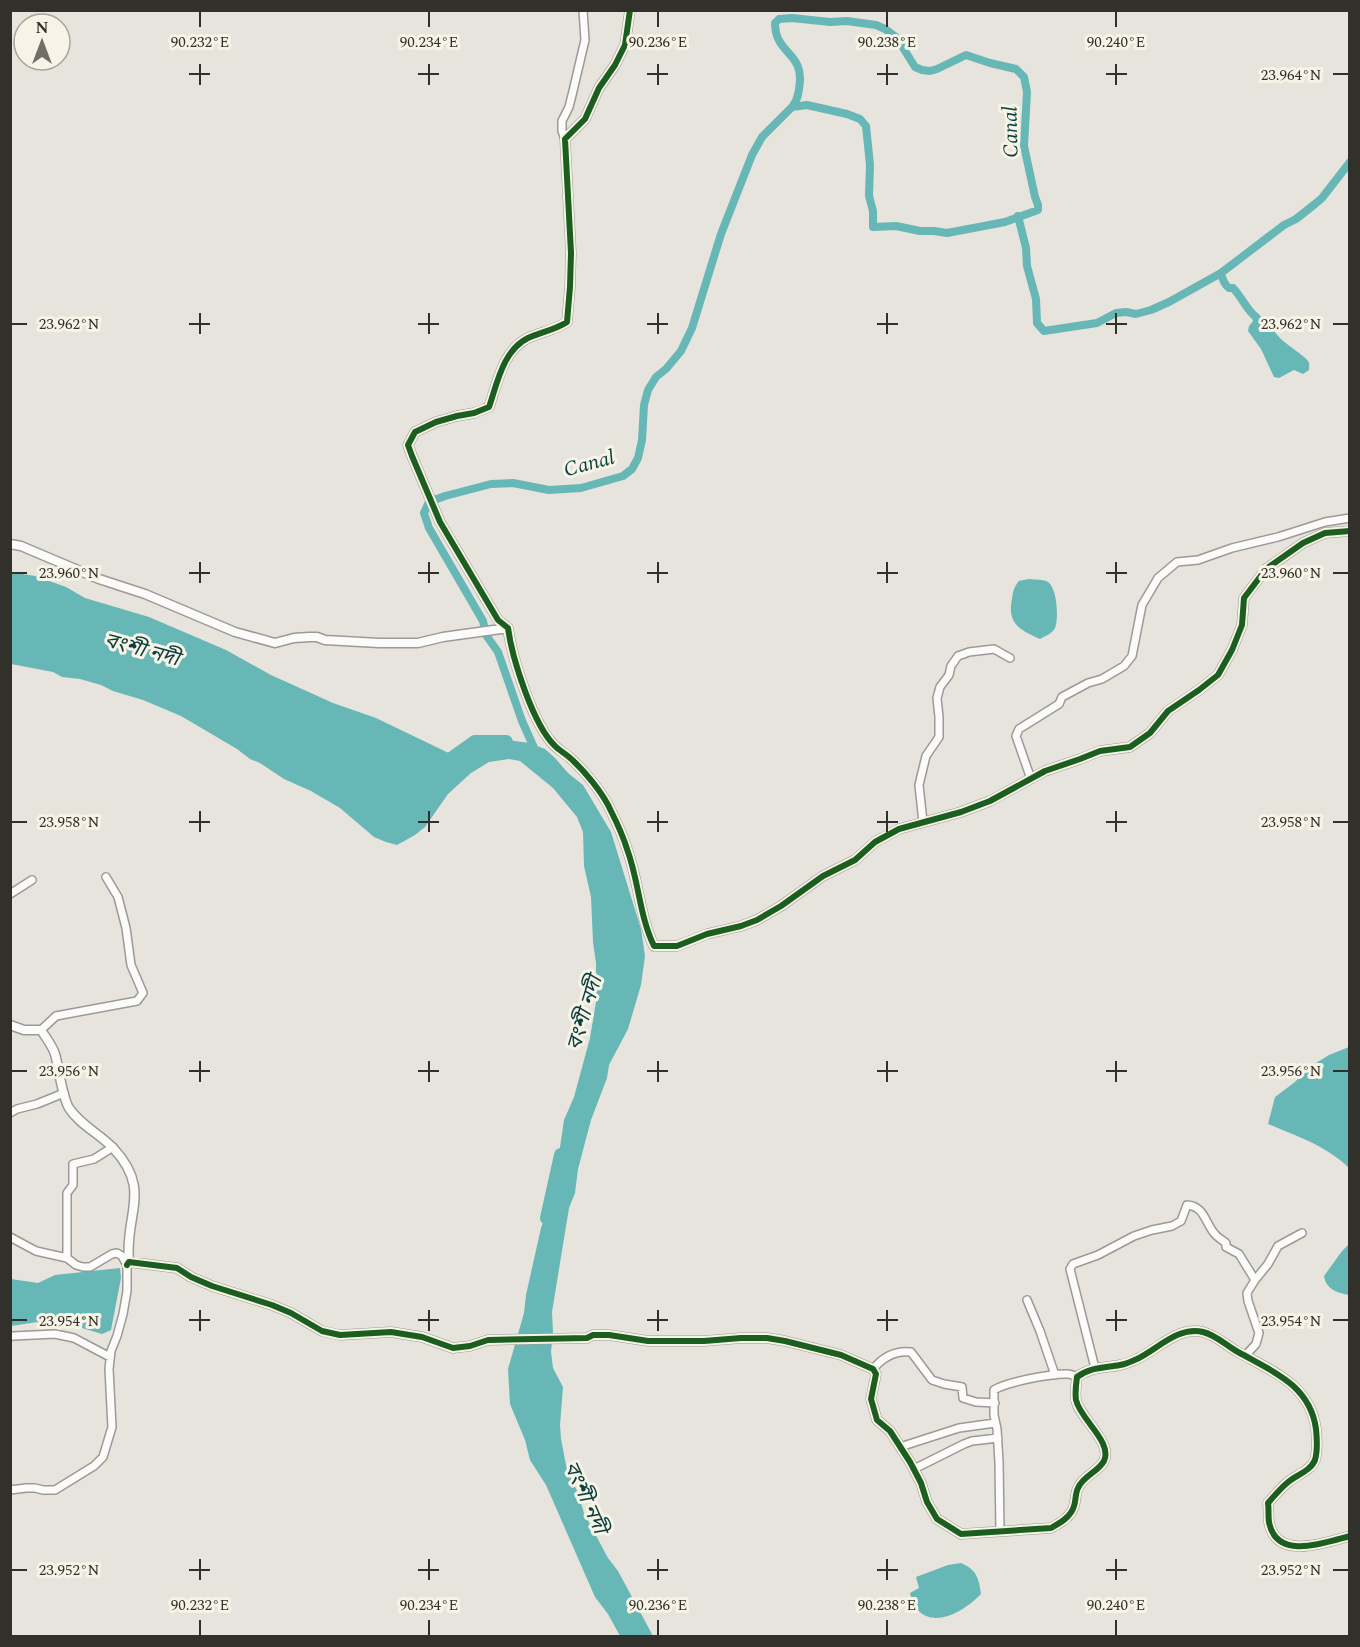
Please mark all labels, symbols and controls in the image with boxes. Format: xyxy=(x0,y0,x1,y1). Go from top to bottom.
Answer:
north arrow xyxy=(12,12,72,72)
text: N xyxy=(35,16,49,40)
text: 90.232°E xyxy=(171,31,229,54)
text: 90.234°E xyxy=(400,31,458,54)
text: 90.236°E xyxy=(629,31,687,54)
text: 90.238°E xyxy=(858,31,916,54)
text: 90.240°E xyxy=(1087,31,1145,54)
text: 23.964°N xyxy=(1261,64,1321,87)
water label: Canal xyxy=(995,105,1027,158)
text: 23.962°N xyxy=(39,313,99,336)
text: 23.962°N xyxy=(1261,313,1321,336)
water label: Canal xyxy=(560,442,619,486)
text: 23.960°N xyxy=(39,562,99,585)
text: 23.960°N xyxy=(1261,562,1321,585)
water label: বংশী নদী xyxy=(101,625,187,676)
text: 23.958°N xyxy=(39,811,99,834)
text: 23.958°N xyxy=(1261,811,1321,834)
water label: বংশী নদী xyxy=(558,968,613,1055)
text: 23.956°N xyxy=(39,1060,99,1083)
text: 23.956°N xyxy=(1261,1060,1321,1083)
text: 23.954°N xyxy=(39,1310,99,1333)
text: 23.954°N xyxy=(1261,1310,1321,1333)
water label: বংশী নদী xyxy=(555,1456,617,1543)
text: 23.952°N xyxy=(39,1559,99,1582)
text: 23.952°N xyxy=(1261,1559,1321,1582)
text: 90.232°E xyxy=(171,1594,229,1617)
text: 90.234°E xyxy=(400,1594,458,1617)
text: 90.236°E xyxy=(629,1594,687,1617)
text: 90.238°E xyxy=(858,1594,916,1617)
text: 90.240°E xyxy=(1087,1594,1145,1617)

